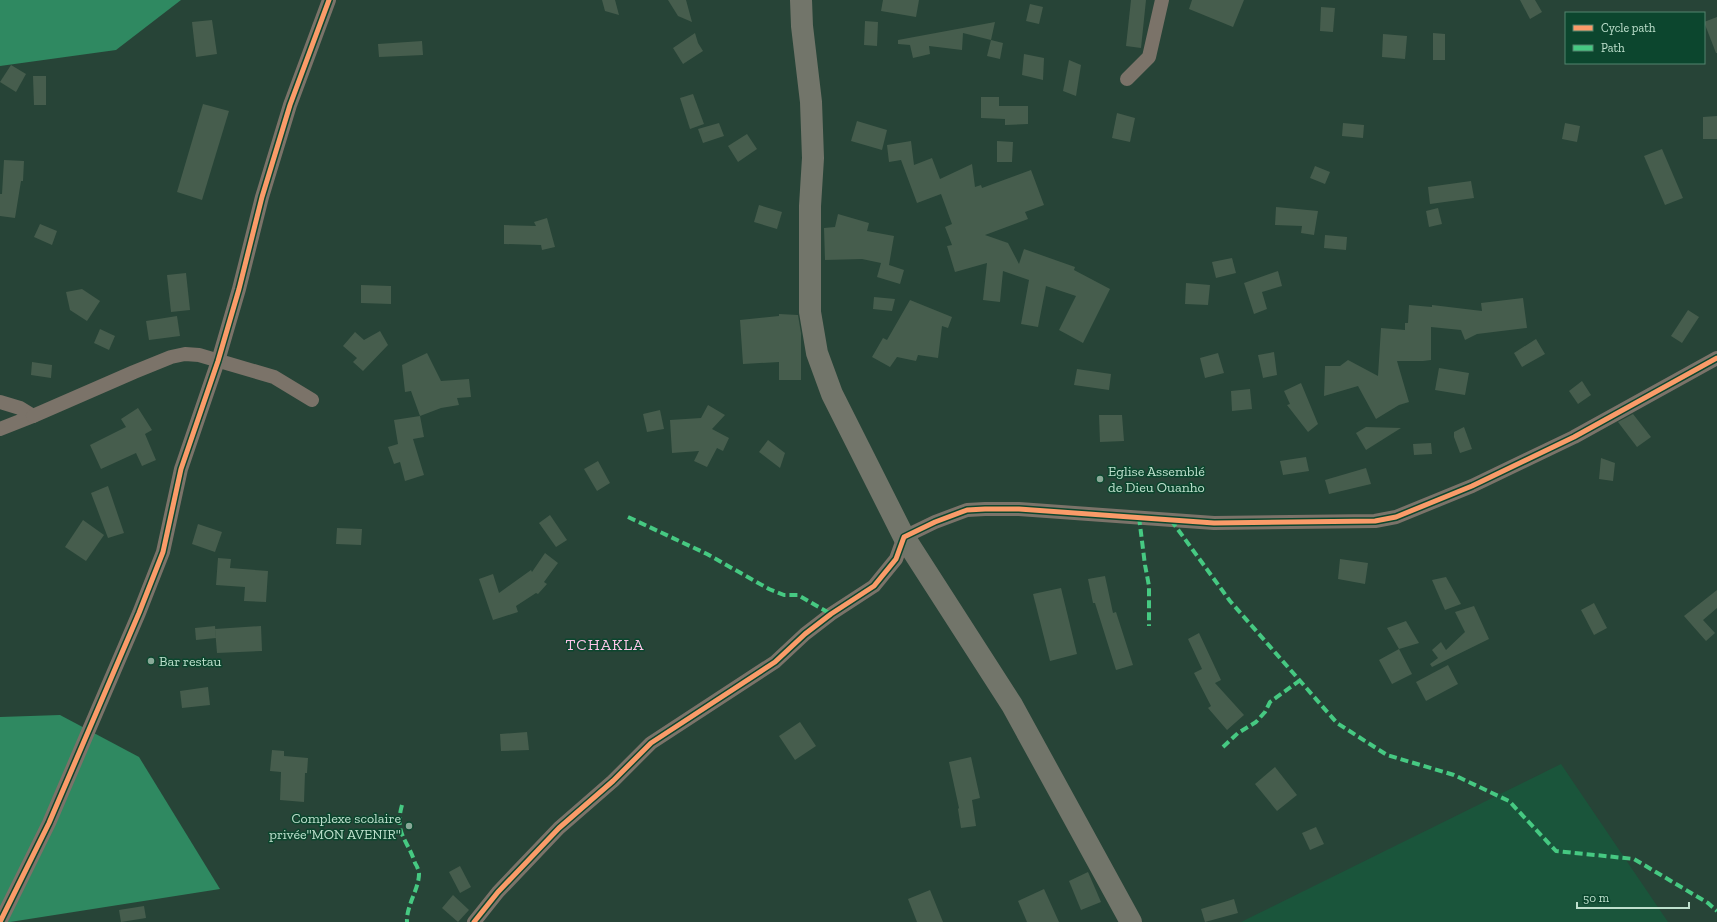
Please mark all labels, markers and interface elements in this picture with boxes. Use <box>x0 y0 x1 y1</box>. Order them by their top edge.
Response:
legend <box>1565 12 1705 64</box>
text: Cycle path <box>1601 21 1656 35</box>
text: Path <box>1601 41 1625 55</box>
place label: Eglise Assemblé de Dieu Ouanho <box>1108 463 1205 496</box>
marker: Eglise Assemblé de Dieu Ouanho <box>1095 474 1105 484</box>
district label: TCHAKLA <box>566 635 644 654</box>
place label: Bar restau <box>159 653 222 670</box>
marker: Bar restau <box>146 656 156 666</box>
place label: Complexe scolaire privée"MON AVENIR" <box>269 810 401 843</box>
marker: Complexe scolaire privée"MON AVENIR" <box>404 821 414 831</box>
scale bar <box>1577 884 1689 910</box>
text: 50 m <box>1583 891 1610 905</box>

